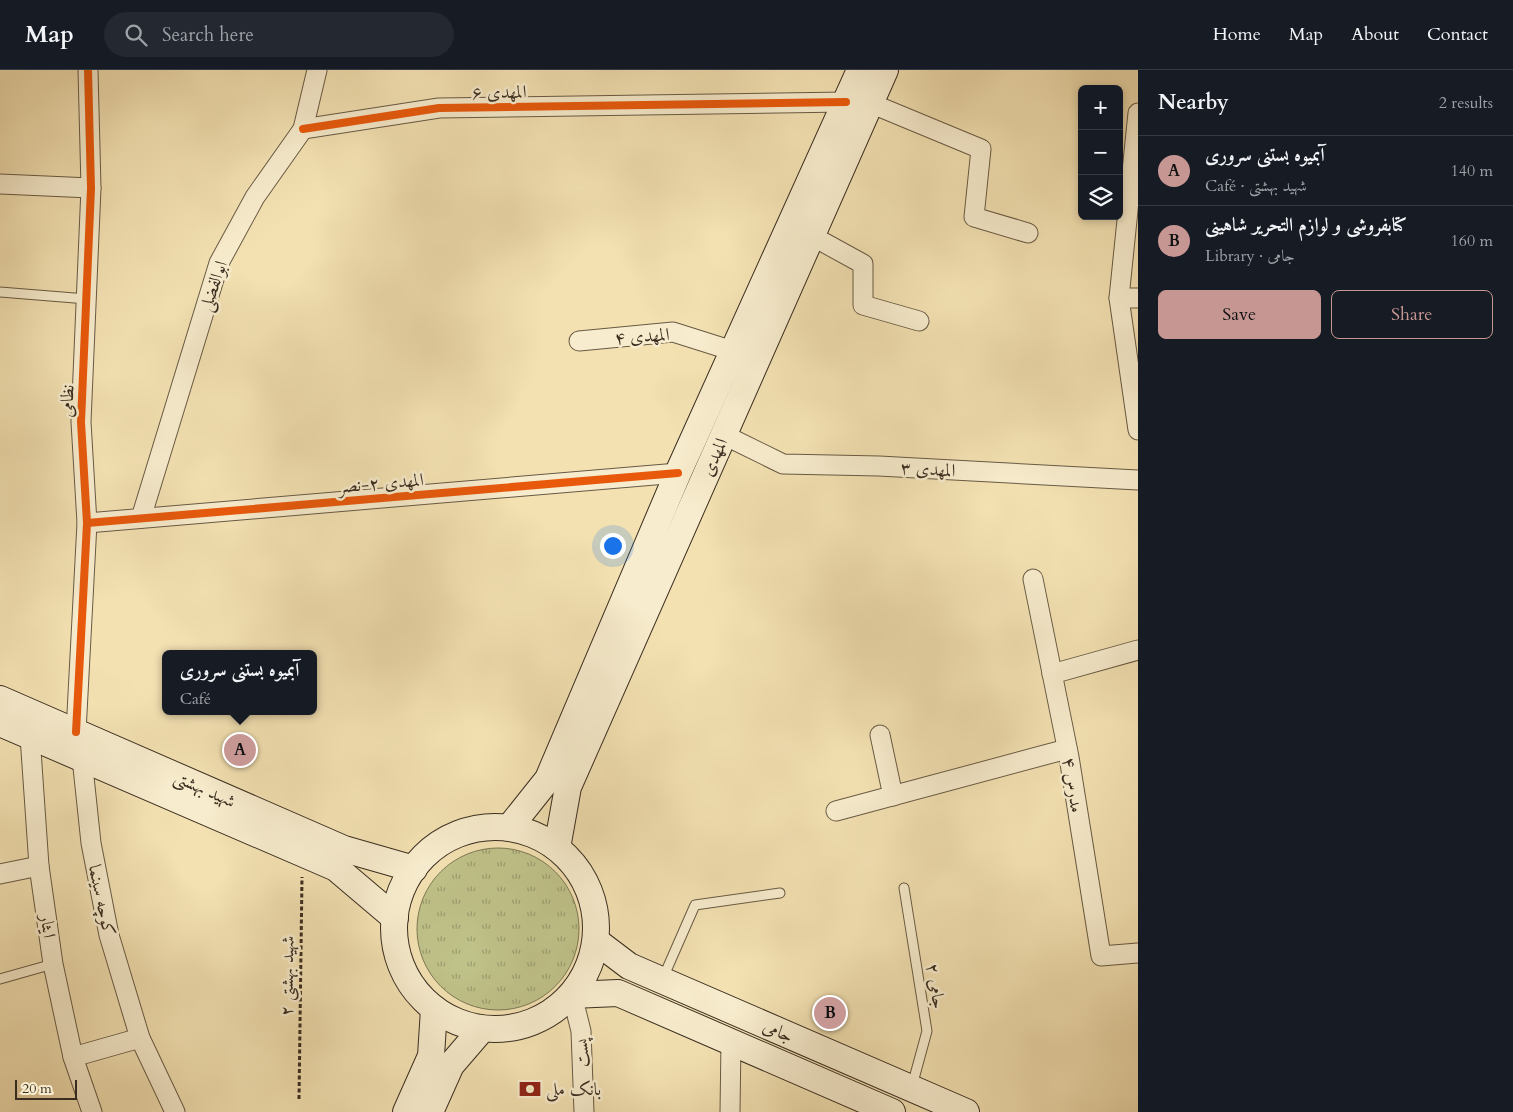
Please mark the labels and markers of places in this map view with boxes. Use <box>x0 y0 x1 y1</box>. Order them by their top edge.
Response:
pin: A <box>224 731 256 769</box>
pin: B <box>814 994 846 1032</box>
bank icon: بانک ملی <box>517 1076 543 1102</box>
place label: بانک ملی <box>546 1077 601 1102</box>

